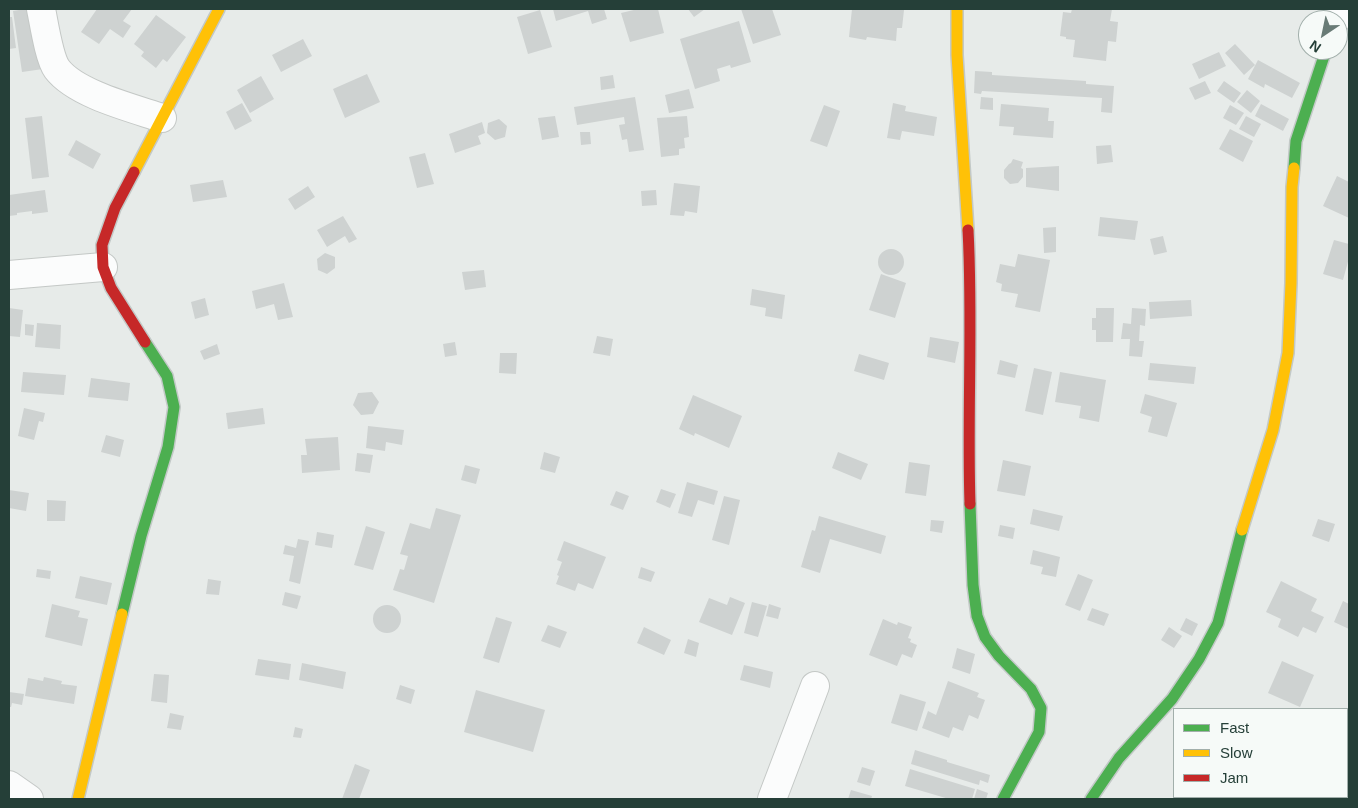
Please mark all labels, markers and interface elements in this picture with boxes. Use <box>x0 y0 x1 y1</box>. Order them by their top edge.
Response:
north arrow <box>1298 10 1348 60</box>
text: N <box>1307 37 1324 56</box>
legend <box>1173 708 1348 798</box>
text: Fast <box>1220 719 1249 736</box>
text: Slow <box>1220 744 1253 761</box>
text: Jam <box>1220 769 1248 786</box>

